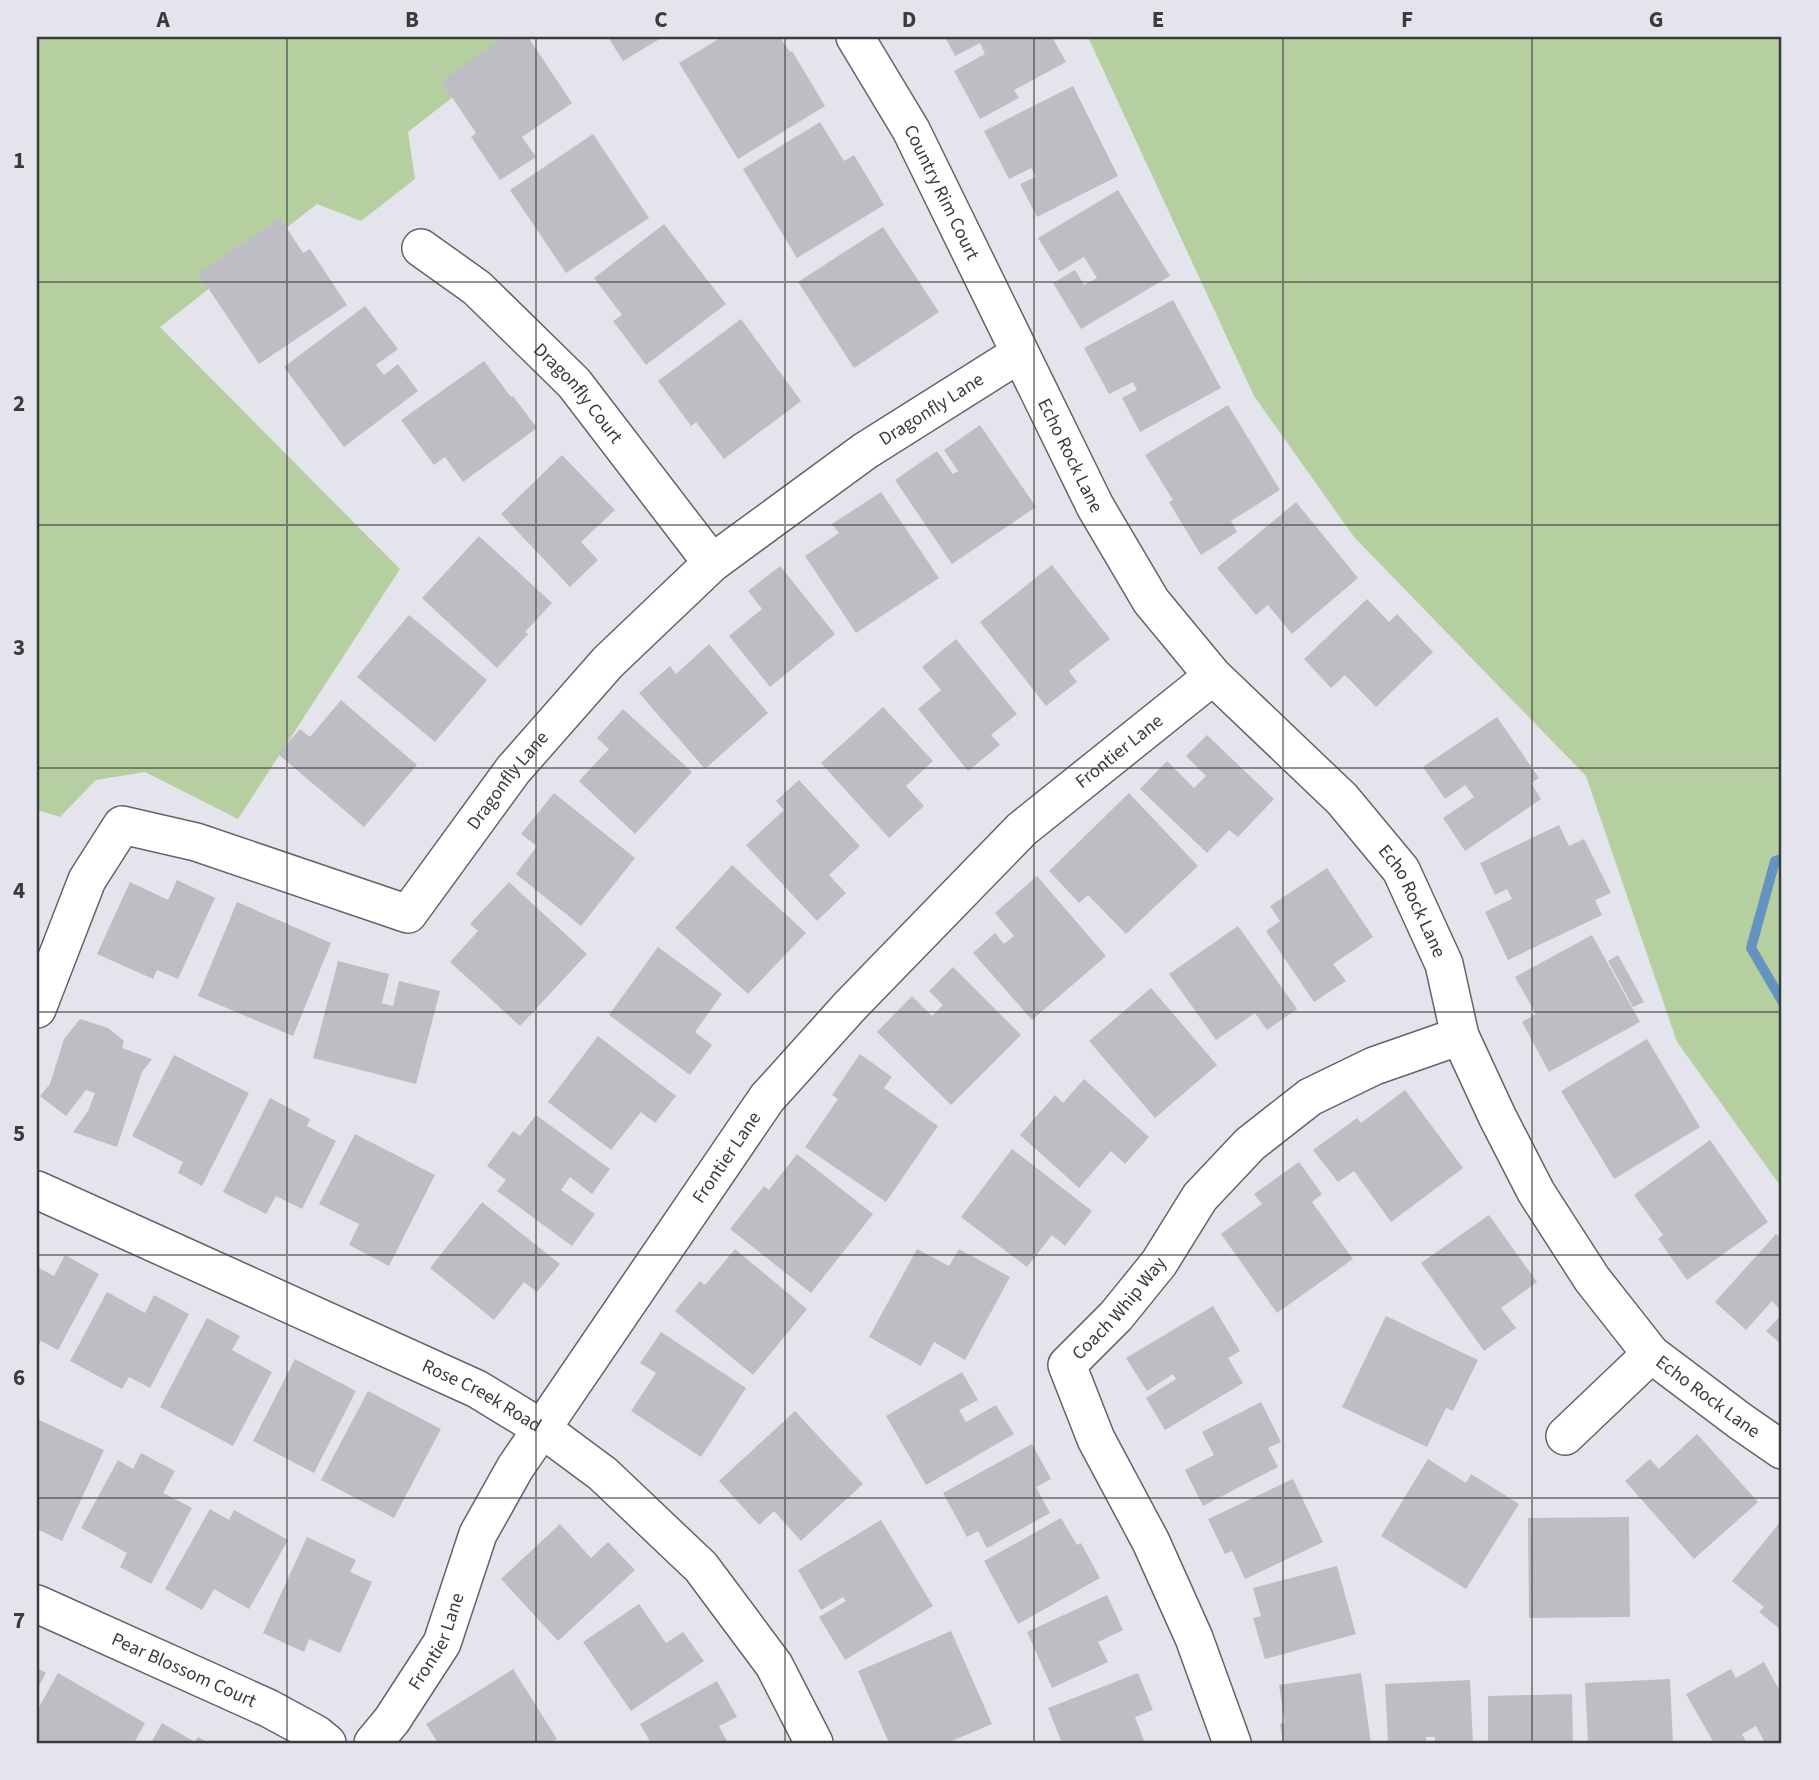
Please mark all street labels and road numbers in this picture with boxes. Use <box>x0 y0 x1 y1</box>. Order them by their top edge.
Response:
street label: Country Rim Court <box>897 120 986 265</box>
street label: Dragonfly Court <box>527 337 629 450</box>
street label: Dragonfly Lane <box>874 366 989 452</box>
street label: Echo Rock Lane <box>1031 394 1110 518</box>
street label: Frontier Lane <box>1069 708 1169 795</box>
street label: Dragonfly Lane <box>460 725 555 835</box>
street label: Echo Rock Lane <box>1372 839 1453 962</box>
street label: Frontier Lane <box>686 1106 768 1209</box>
street label: Coach Whip Way <box>1066 1252 1173 1366</box>
street label: Echo Rock Lane <box>1650 1349 1766 1445</box>
street label: Rose Creek Road <box>418 1352 547 1439</box>
street label: Frontier Lane <box>402 1589 471 1695</box>
street label: Pear Blossom Court <box>107 1626 261 1715</box>

